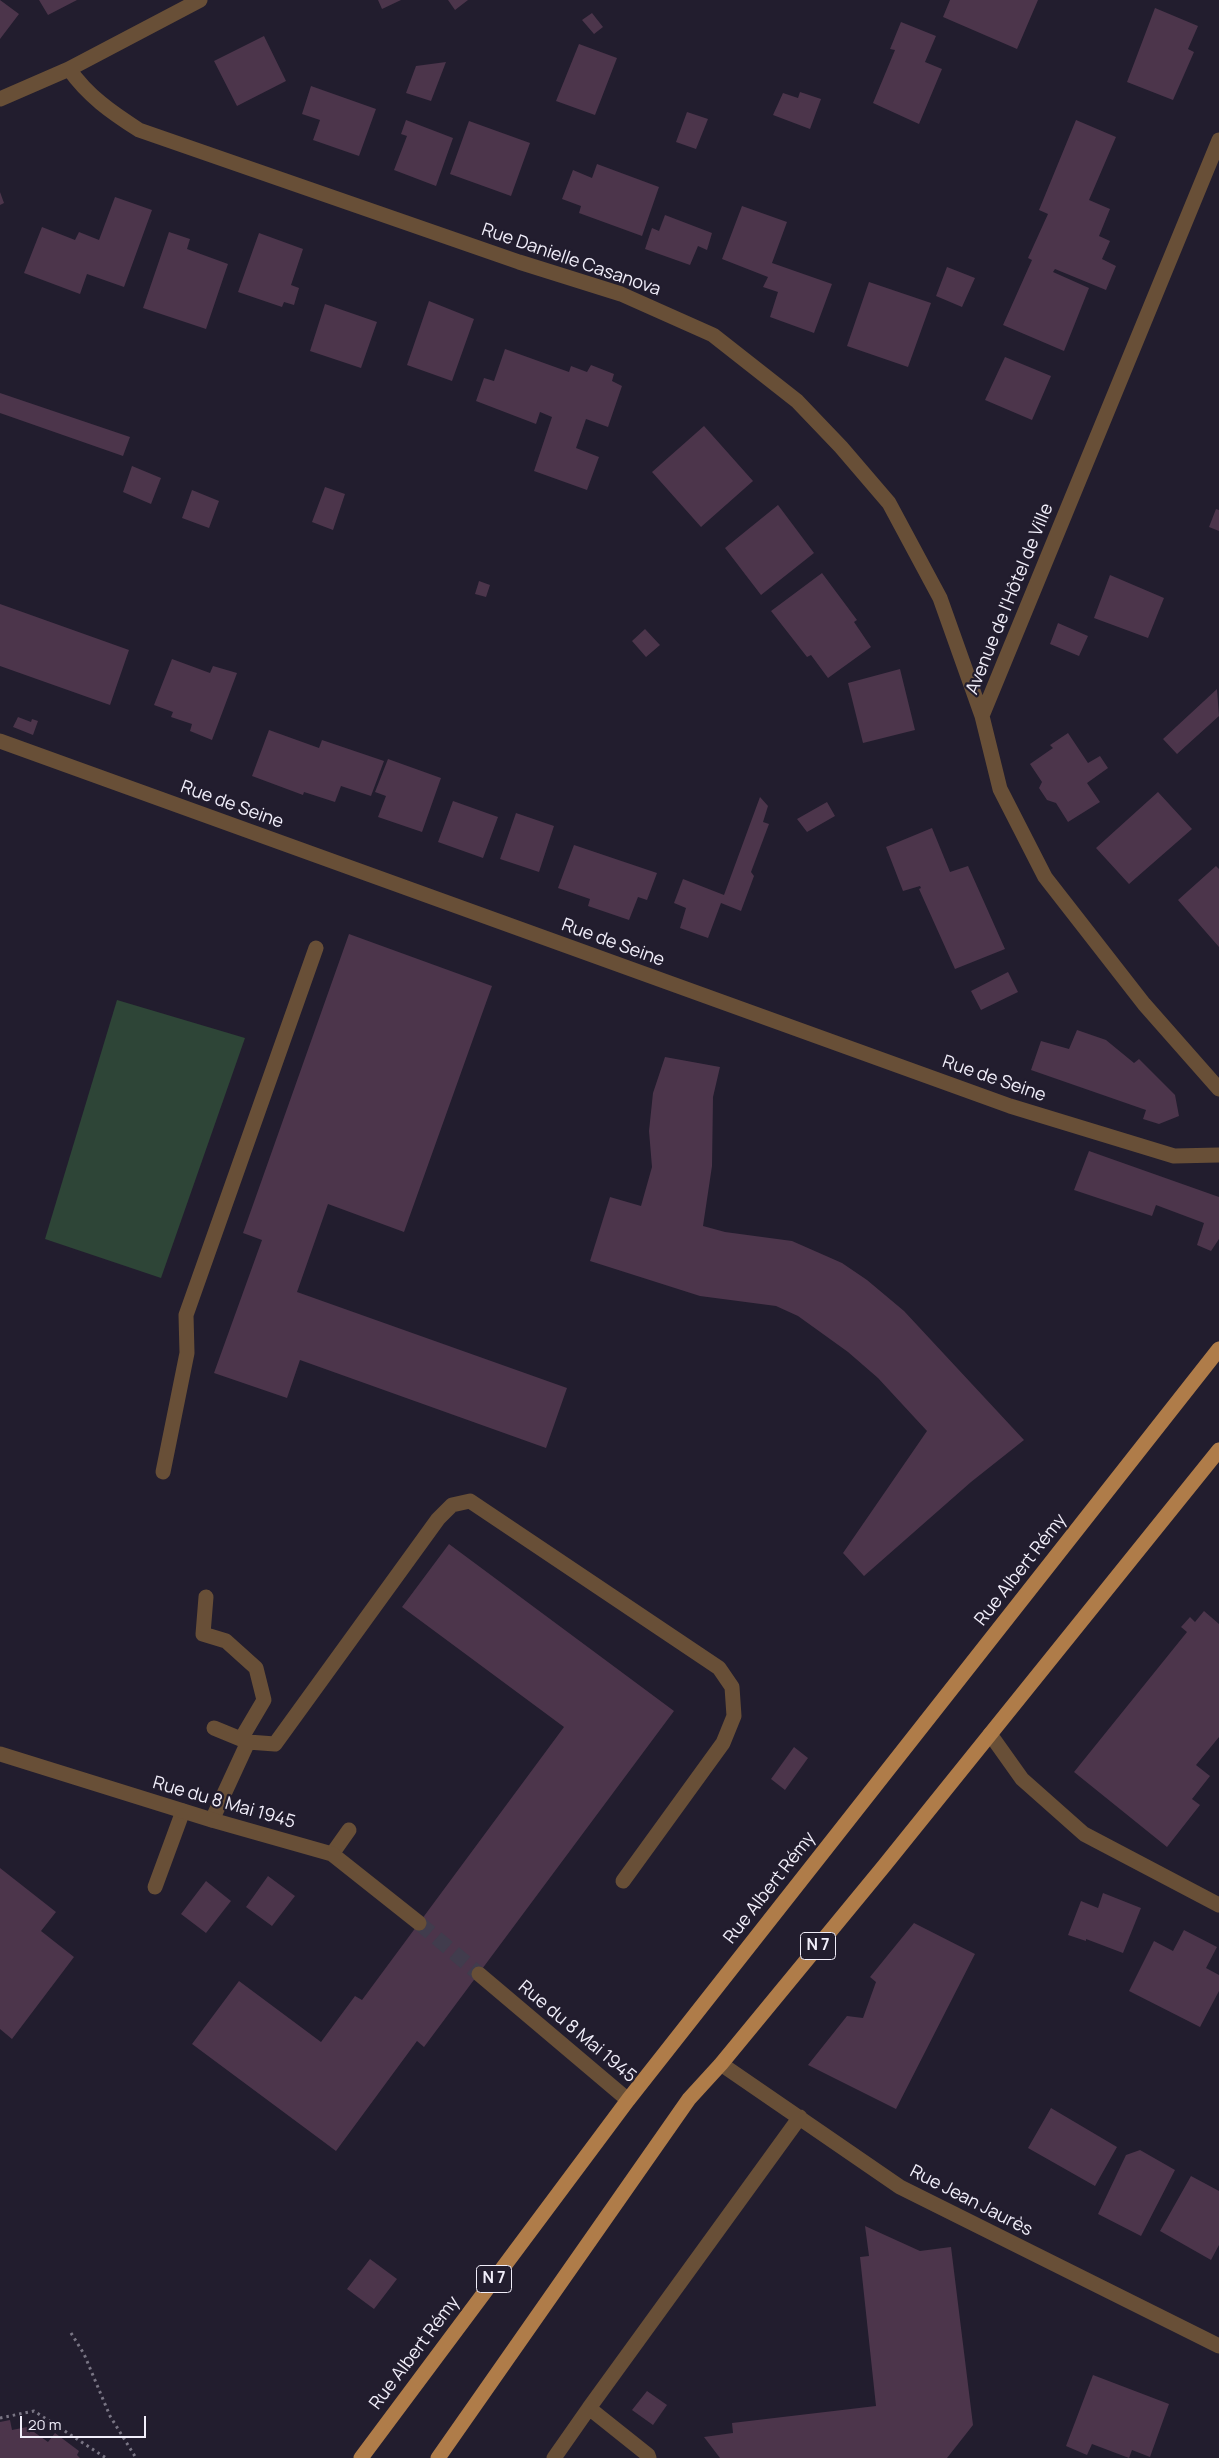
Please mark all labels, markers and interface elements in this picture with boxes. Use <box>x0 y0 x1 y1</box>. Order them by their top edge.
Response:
street label: Rue Danielle Casanova <box>479 219 663 301</box>
street label: Avenue de l'Hôtel de Ville <box>962 500 1058 698</box>
street label: Rue de Seine <box>178 776 286 834</box>
street label: Rue de Seine <box>559 914 667 972</box>
street label: Rue de Seine <box>939 1051 1049 1107</box>
street label: Rue Albert Rémy <box>971 1510 1071 1630</box>
street label: Rue du 8 Mai 1945 <box>150 1772 298 1834</box>
street label: Rue Albert Rémy <box>720 1828 820 1948</box>
road number: N 7 <box>800 1932 836 1960</box>
street label: Rue du 8 Mai 1945 <box>514 1976 640 2088</box>
street label: Rue Jean Jaurès <box>906 2161 1036 2241</box>
road number: N 7 <box>476 2266 512 2292</box>
street label: Rue Albert Rémy <box>365 2292 465 2414</box>
scale bar <box>22 2406 149 2438</box>
text: 20 m <box>28 2414 61 2435</box>

